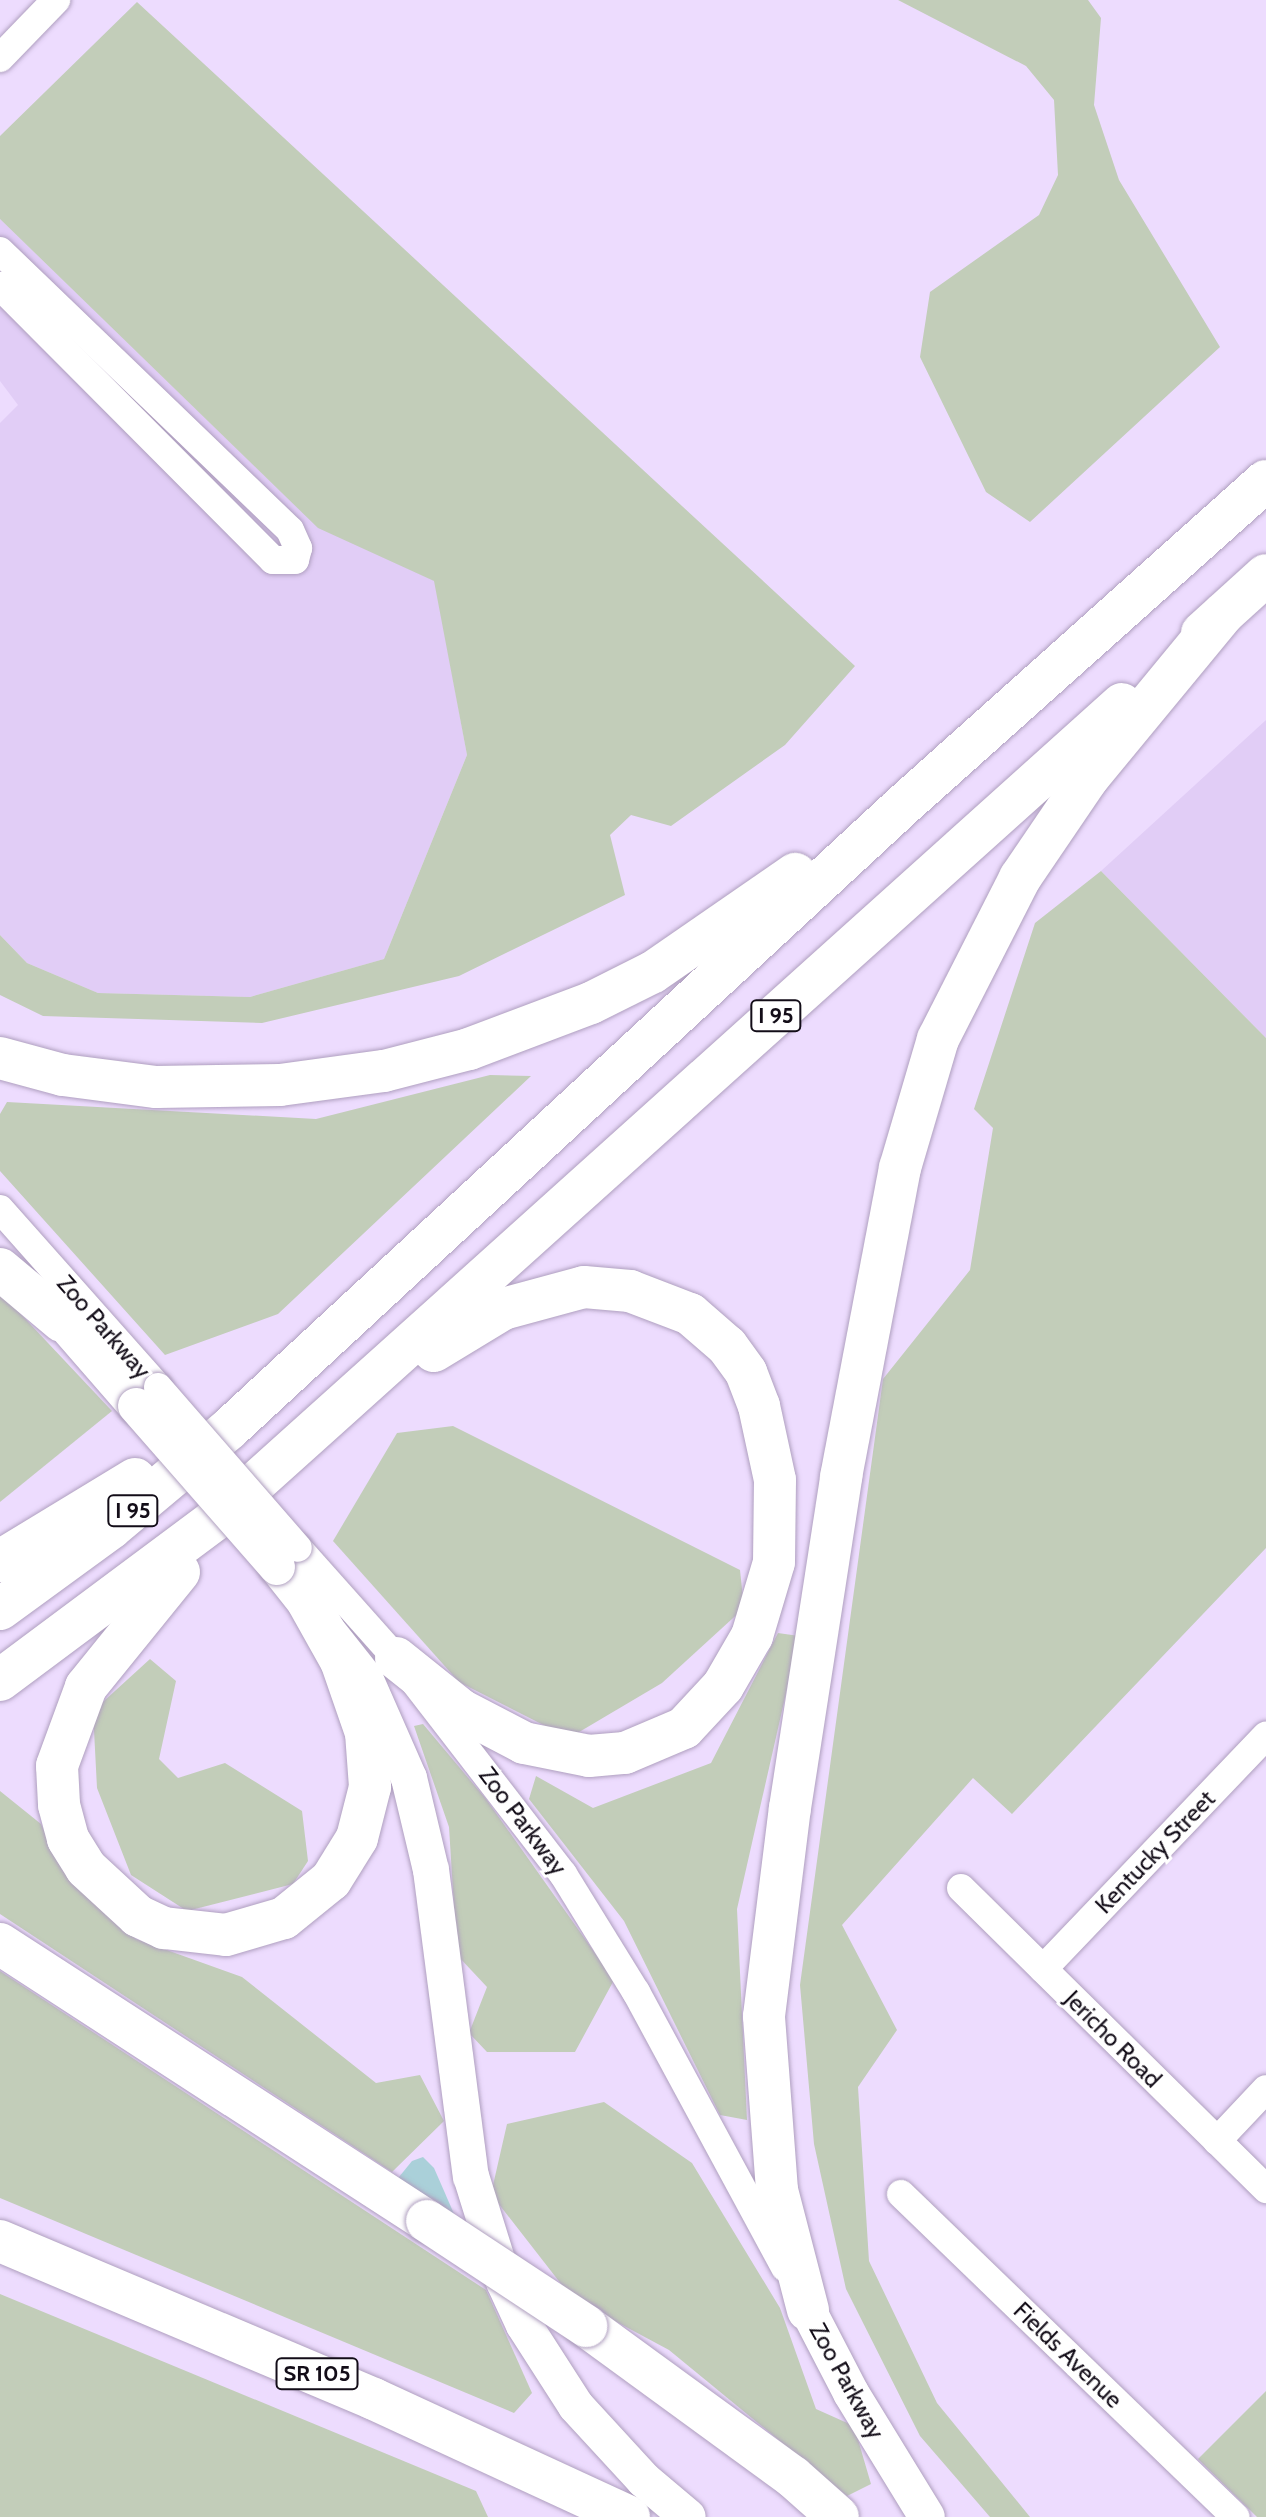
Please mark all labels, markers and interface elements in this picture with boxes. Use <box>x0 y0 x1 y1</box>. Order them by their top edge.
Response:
road number: I 95 <box>750 998 802 1034</box>
street label: Zoo Parkway <box>51 1269 157 1385</box>
road number: I 95 <box>107 1493 159 1529</box>
street label: Zoo Parkway <box>473 1761 573 1881</box>
street label: Kentucky Street <box>1089 1785 1221 1919</box>
street label: Jericho Road <box>1059 1985 1167 2093</box>
street label: Fields Avenue <box>1008 2296 1128 2414</box>
street label: Zoo Parkway <box>803 2318 891 2444</box>
road number: SR 105 <box>275 2356 359 2392</box>

